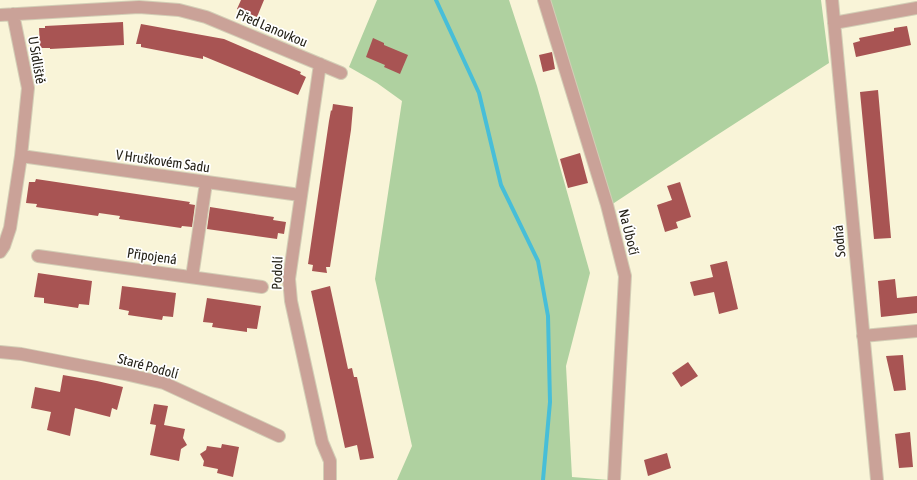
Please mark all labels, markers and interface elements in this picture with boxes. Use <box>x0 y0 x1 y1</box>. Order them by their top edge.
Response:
street label: Před Lanovkou <box>234 6 310 50</box>
street label: U Sídliště <box>25 35 49 85</box>
street label: V Hruškovém Sadu <box>115 146 211 176</box>
street label: Na Úbočí <box>616 207 642 257</box>
street label: Sodná <box>830 224 848 258</box>
street label: Připojená <box>126 245 178 267</box>
street label: Podolí <box>268 256 286 290</box>
street label: Staré Podolí <box>116 350 180 382</box>

